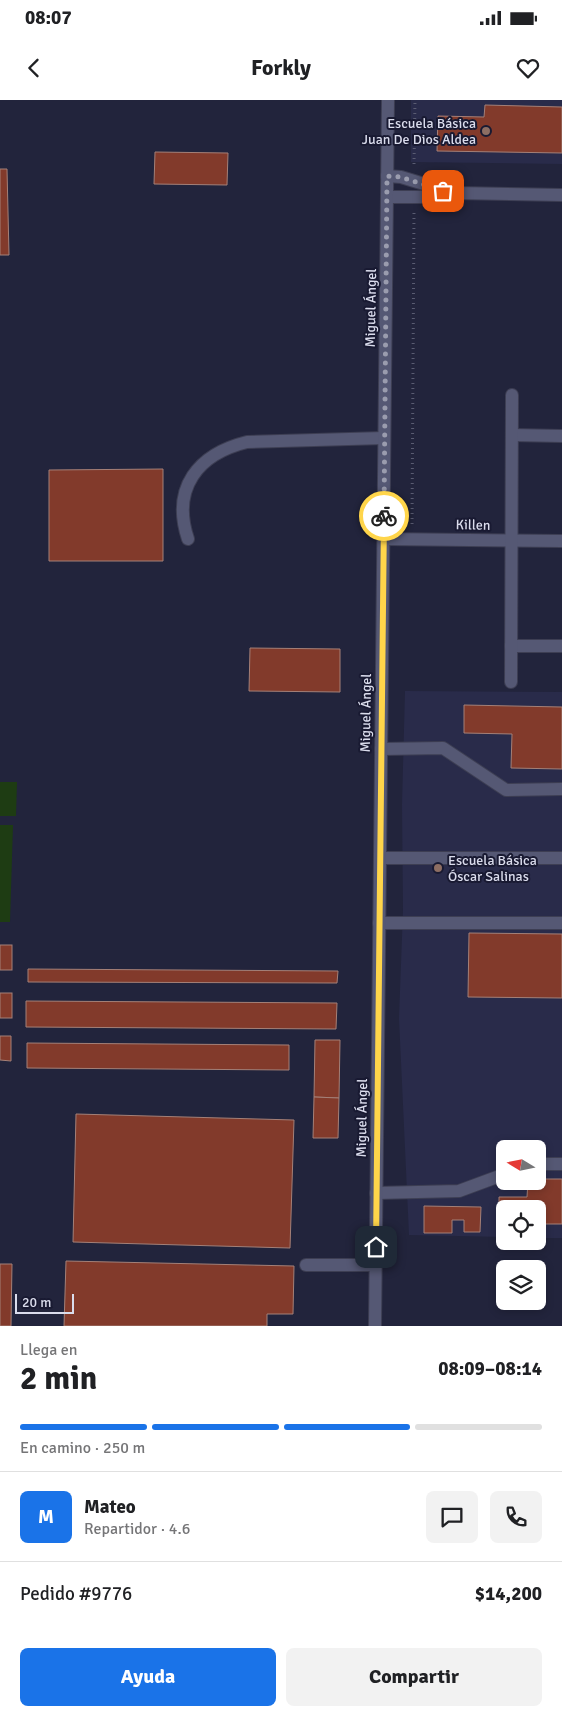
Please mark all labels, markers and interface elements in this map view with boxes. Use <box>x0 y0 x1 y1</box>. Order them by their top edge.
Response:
text: 08:07 <box>25 6 72 30</box>
icon: back <box>20 54 48 82</box>
text: Forkly <box>251 54 311 81</box>
icon: heart <box>514 54 542 82</box>
place label: Escuela Básica Juan De Dios Aldea <box>362 115 476 148</box>
marker: Escuela Básica Juan De Dios Aldea <box>480 125 492 137</box>
pin <box>422 170 464 212</box>
icon: bag <box>429 177 457 205</box>
street label: Miguel Ángel <box>362 268 380 348</box>
courier <box>359 491 409 541</box>
icon: bike <box>370 502 398 530</box>
street label: Killen <box>455 516 491 534</box>
street label: Miguel Ángel <box>357 673 375 753</box>
place label: Escuela Básica Óscar Salinas <box>448 852 537 885</box>
marker: Escuela Básica Óscar Salinas <box>432 862 444 874</box>
street label: Miguel Ángel <box>353 1078 371 1158</box>
north arrow <box>496 1140 546 1190</box>
map controls <box>496 1140 546 1310</box>
button: locate <box>496 1200 546 1250</box>
pin <box>355 1226 397 1268</box>
icon: home <box>362 1233 390 1261</box>
button: layers <box>496 1260 546 1310</box>
scale bar <box>15 1291 74 1314</box>
text: 20 m <box>22 1294 51 1311</box>
text: Llega en <box>20 1340 78 1360</box>
text: 08:09–08:14 <box>438 1357 542 1381</box>
text: 2 min <box>20 1359 97 1398</box>
text: En camino · 250 m <box>20 1438 145 1458</box>
button: chat <box>426 1491 478 1543</box>
button: phone <box>490 1491 542 1543</box>
text: Mateo <box>84 1495 136 1519</box>
text: M <box>38 1505 54 1529</box>
text: Repartidor · 4.6 <box>84 1519 190 1539</box>
text: Pedido #9776 <box>20 1582 132 1606</box>
text: $14,200 <box>475 1582 542 1606</box>
button: Ayuda <box>20 1648 276 1706</box>
button: Compartir <box>286 1648 542 1706</box>

